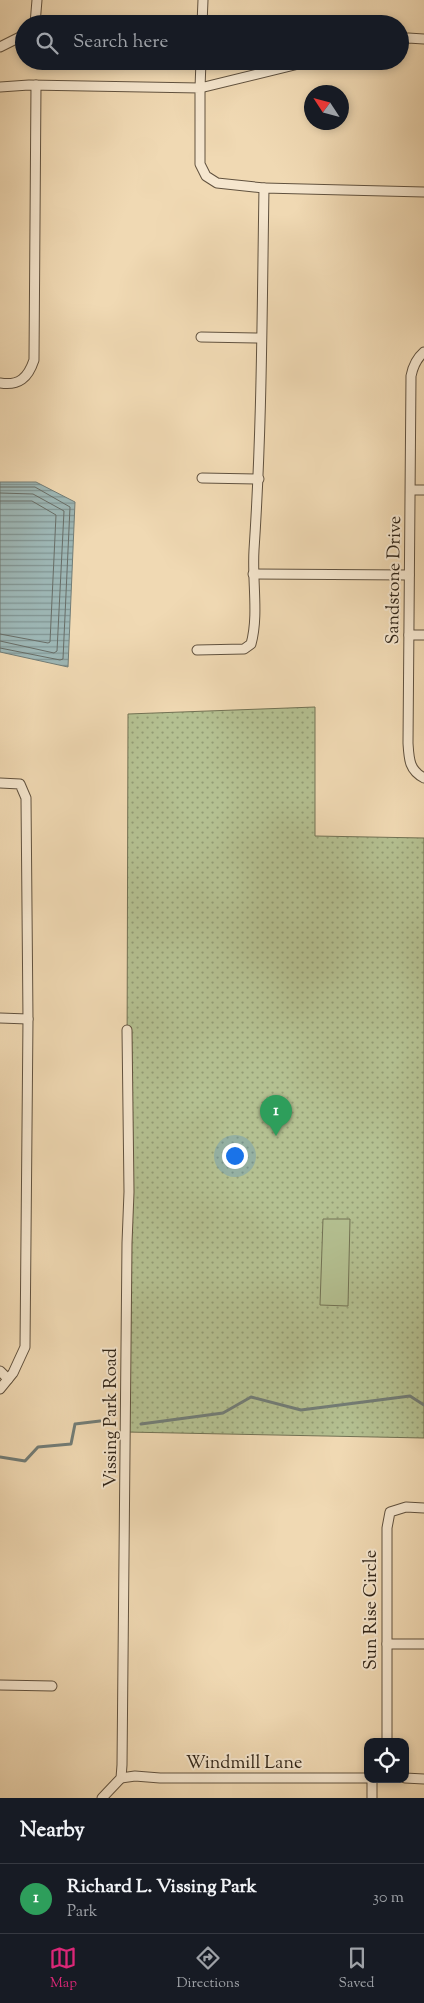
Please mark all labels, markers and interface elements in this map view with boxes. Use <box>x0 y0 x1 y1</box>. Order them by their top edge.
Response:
search box <box>15 15 409 70</box>
icon: search <box>33 29 61 57</box>
text: Search here <box>73 29 168 56</box>
north arrow <box>304 85 349 130</box>
street label: Sandstone Drive <box>381 515 409 645</box>
pin: 1 <box>260 1095 292 1136</box>
your location <box>222 1143 248 1169</box>
street label: Vissing Park Road <box>99 1348 125 1488</box>
street label: Sun Rise Circle <box>359 1550 385 1670</box>
map controls <box>364 1738 409 1783</box>
button: locate <box>364 1738 409 1783</box>
street label: Windmill Lane <box>186 1751 302 1777</box>
text: Nearby <box>20 1816 85 1846</box>
text: Richard L. Vissing Park <box>67 1874 257 1901</box>
text: 1 <box>33 1887 39 1910</box>
text: 30 m <box>373 1887 404 1910</box>
text: Park <box>67 1901 98 1924</box>
tab: Map <box>49 1944 77 1994</box>
tab: Directions <box>176 1944 240 1994</box>
tab: Saved <box>339 1944 374 1994</box>

